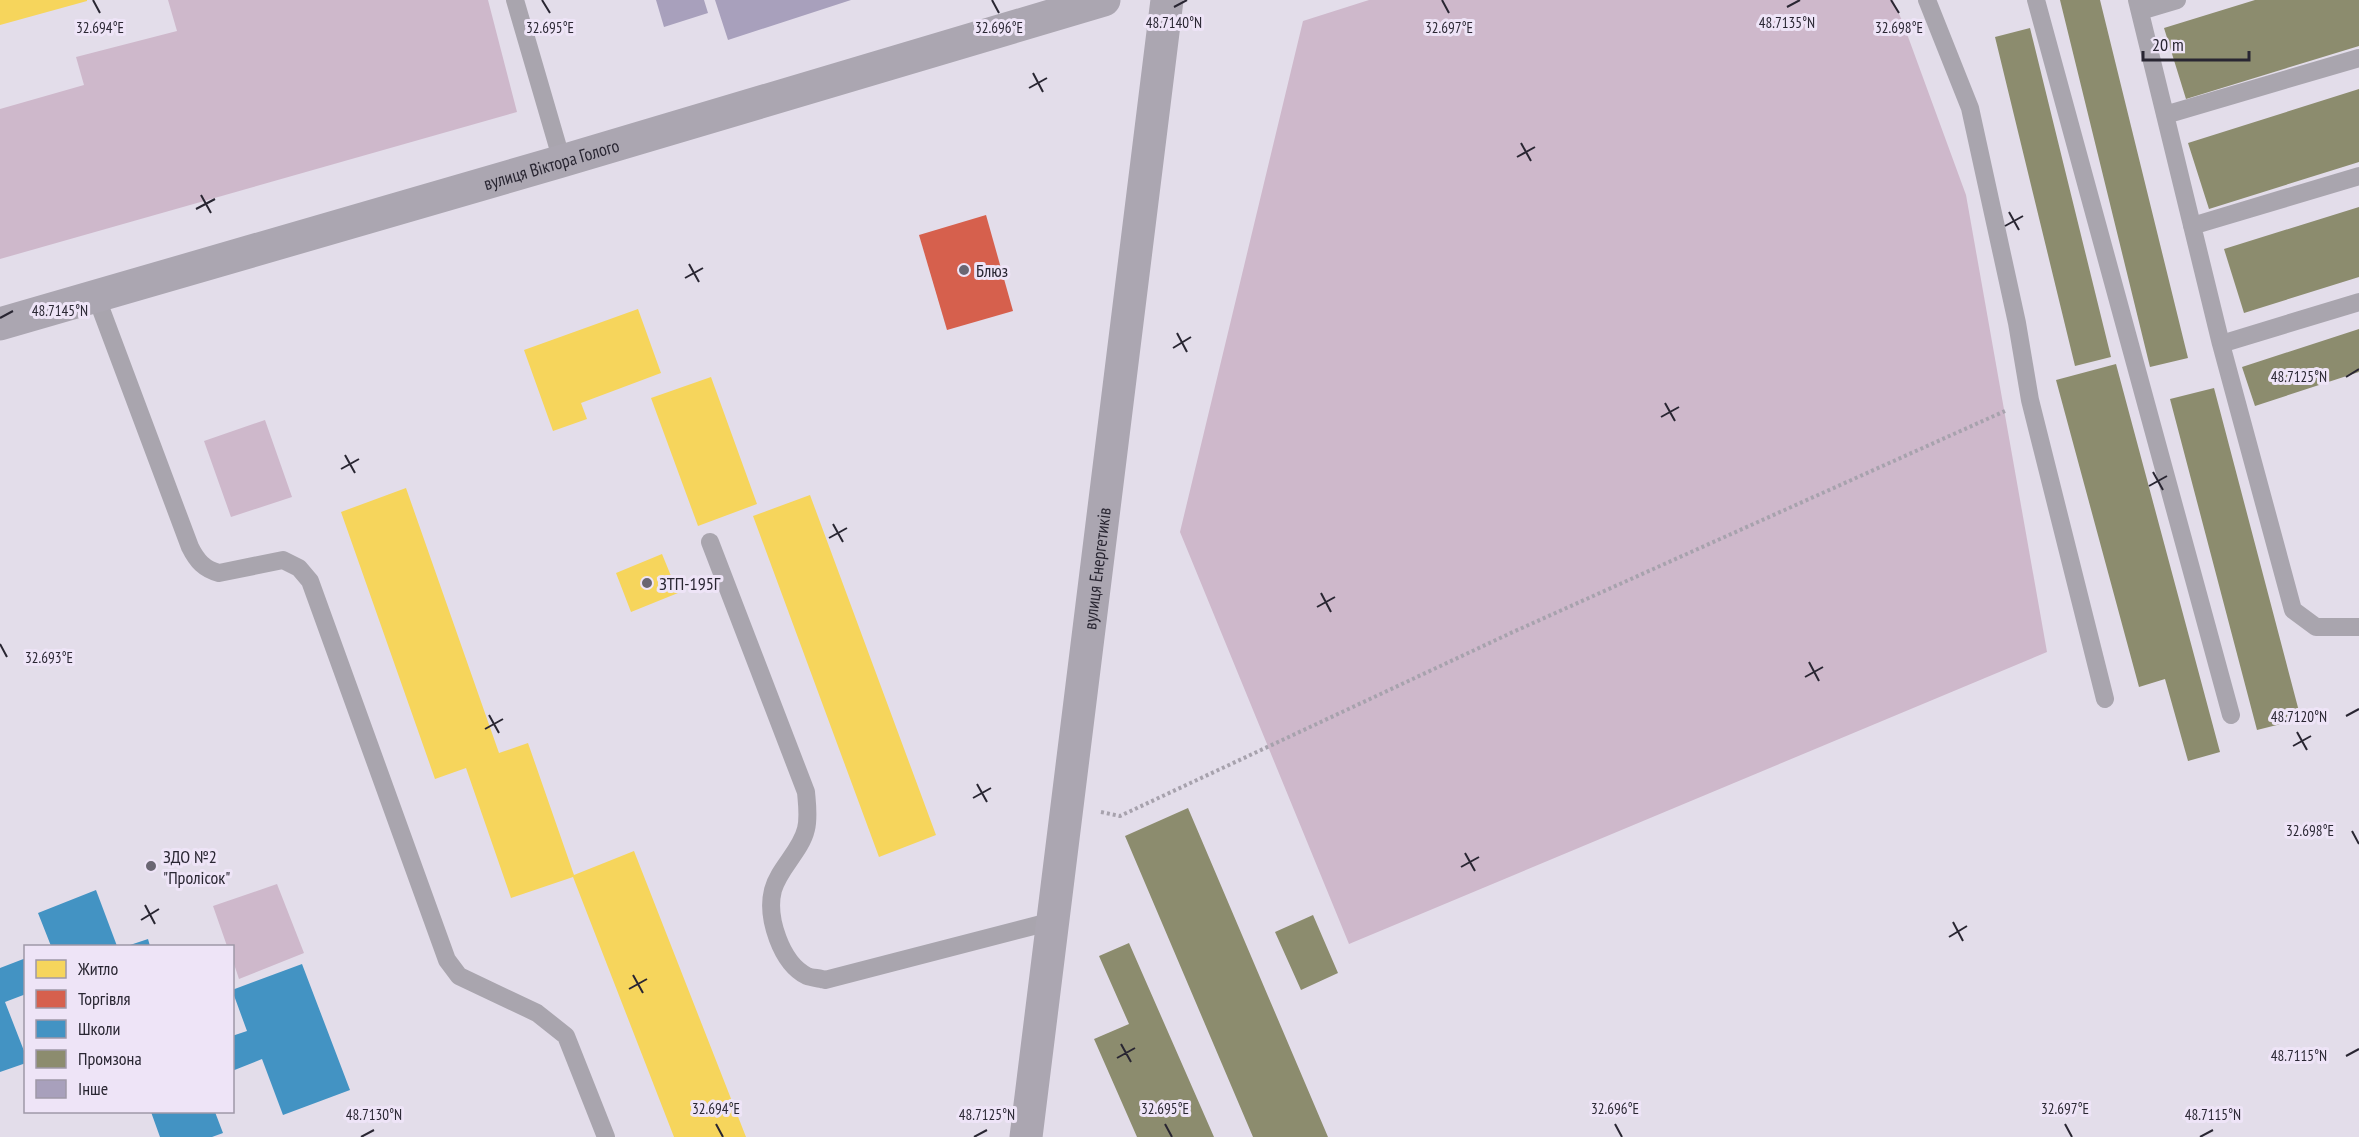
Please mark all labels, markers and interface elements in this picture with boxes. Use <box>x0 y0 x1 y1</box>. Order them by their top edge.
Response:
text: 48.7140°N <box>1146 13 1202 32</box>
text: 48.7135°N <box>1759 13 1815 32</box>
text: 32.694°E <box>76 18 124 37</box>
text: 32.695°E <box>526 18 574 37</box>
text: 32.696°E <box>975 18 1023 37</box>
text: 32.697°E <box>1425 18 1473 37</box>
text: 32.698°E <box>1875 18 1923 37</box>
scale bar <box>2143 24 2250 62</box>
text: 20 m <box>2152 33 2184 56</box>
street label: вулиця Віктора Голого <box>481 133 622 195</box>
place label: Блюз <box>976 259 1008 282</box>
marker: Блюз <box>957 263 971 277</box>
text: 48.7145°N <box>32 301 88 320</box>
text: 48.7125°N <box>2271 367 2327 386</box>
street label: вулиця Енергетиків <box>1078 506 1116 631</box>
place label: ЗТП-195Г <box>659 572 721 595</box>
marker: ЗТП-195Г <box>640 576 654 590</box>
text: 32.693°E <box>25 648 73 667</box>
text: 48.7120°N <box>2271 707 2327 726</box>
text: 32.698°E <box>2286 821 2334 840</box>
place label: ЗДО №2 "Пролісок" <box>163 845 230 889</box>
marker: ЗДО №2 "Пролісок" <box>144 859 158 873</box>
legend <box>24 945 234 1113</box>
text: Житло <box>77 957 118 980</box>
text: Торгівля <box>78 987 131 1010</box>
text: Школи <box>78 1017 120 1040</box>
text: 48.7115°N <box>2271 1046 2327 1065</box>
text: Промзона <box>78 1047 142 1070</box>
text: Інше <box>78 1077 108 1100</box>
text: 32.694°E <box>692 1099 740 1118</box>
text: 32.695°E <box>1141 1099 1189 1118</box>
text: 32.696°E <box>1591 1099 1639 1118</box>
text: 32.697°E <box>2041 1099 2089 1118</box>
text: 48.7130°N <box>346 1105 402 1124</box>
text: 48.7125°N <box>959 1105 1015 1124</box>
text: 48.7115°N <box>2185 1105 2241 1124</box>

